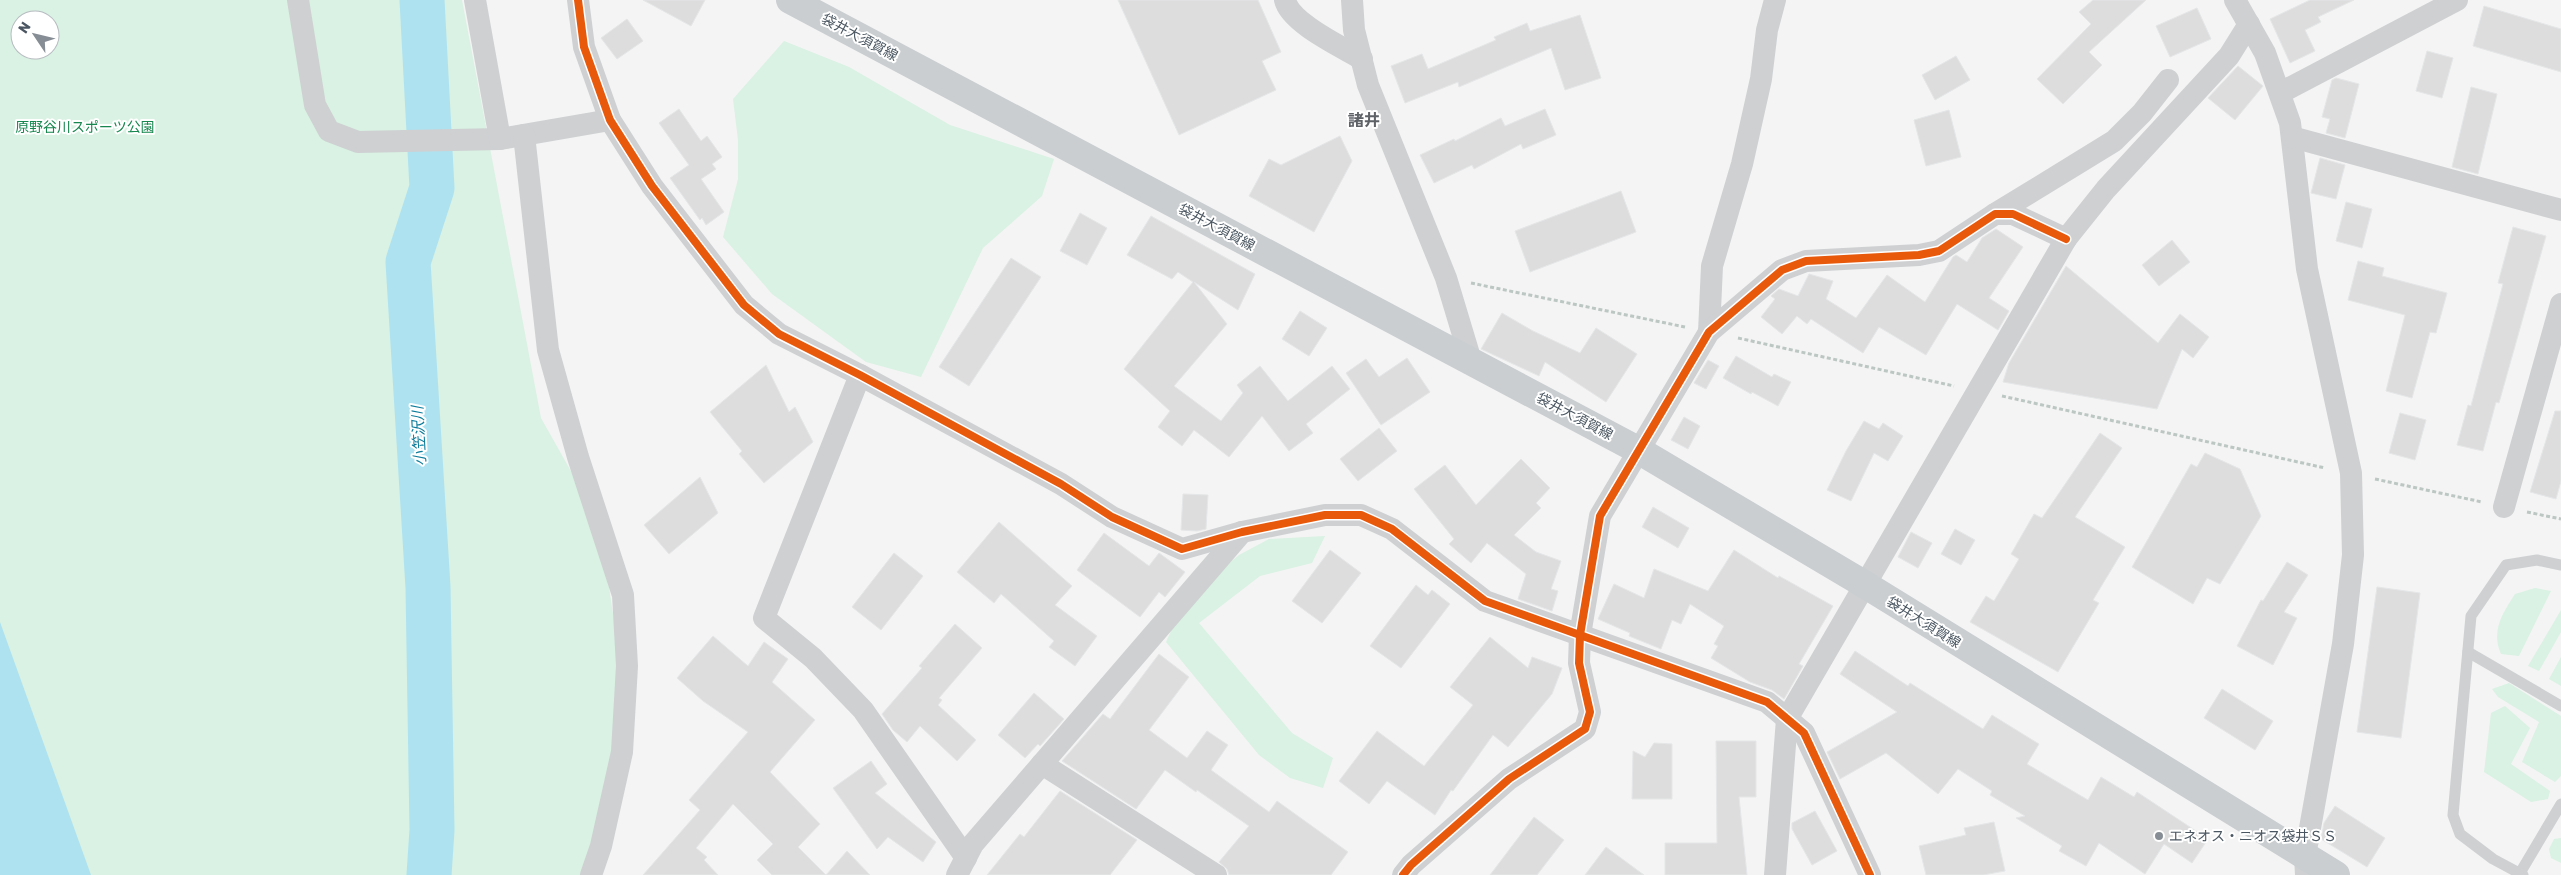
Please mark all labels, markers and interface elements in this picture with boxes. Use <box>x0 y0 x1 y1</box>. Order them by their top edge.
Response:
north arrow <box>10 10 60 60</box>
street label: 袋井大須賀線 <box>819 10 901 65</box>
text: N <box>15 19 35 37</box>
district label: 諸井 <box>1348 111 1380 130</box>
park label: 原野谷川スポーツ公園 <box>15 119 155 136</box>
street label: 袋井大須賀線 <box>1176 200 1258 255</box>
street label: 袋井大須賀線 <box>1534 389 1616 444</box>
water label: 小笠沢川 <box>408 404 430 466</box>
street label: 袋井大須賀線 <box>1884 593 1964 652</box>
place label: エネオス・ニオス袋井ＳＳ <box>2169 828 2337 845</box>
marker: エネオス・ニオス袋井ＳＳ <box>2153 830 2165 842</box>

